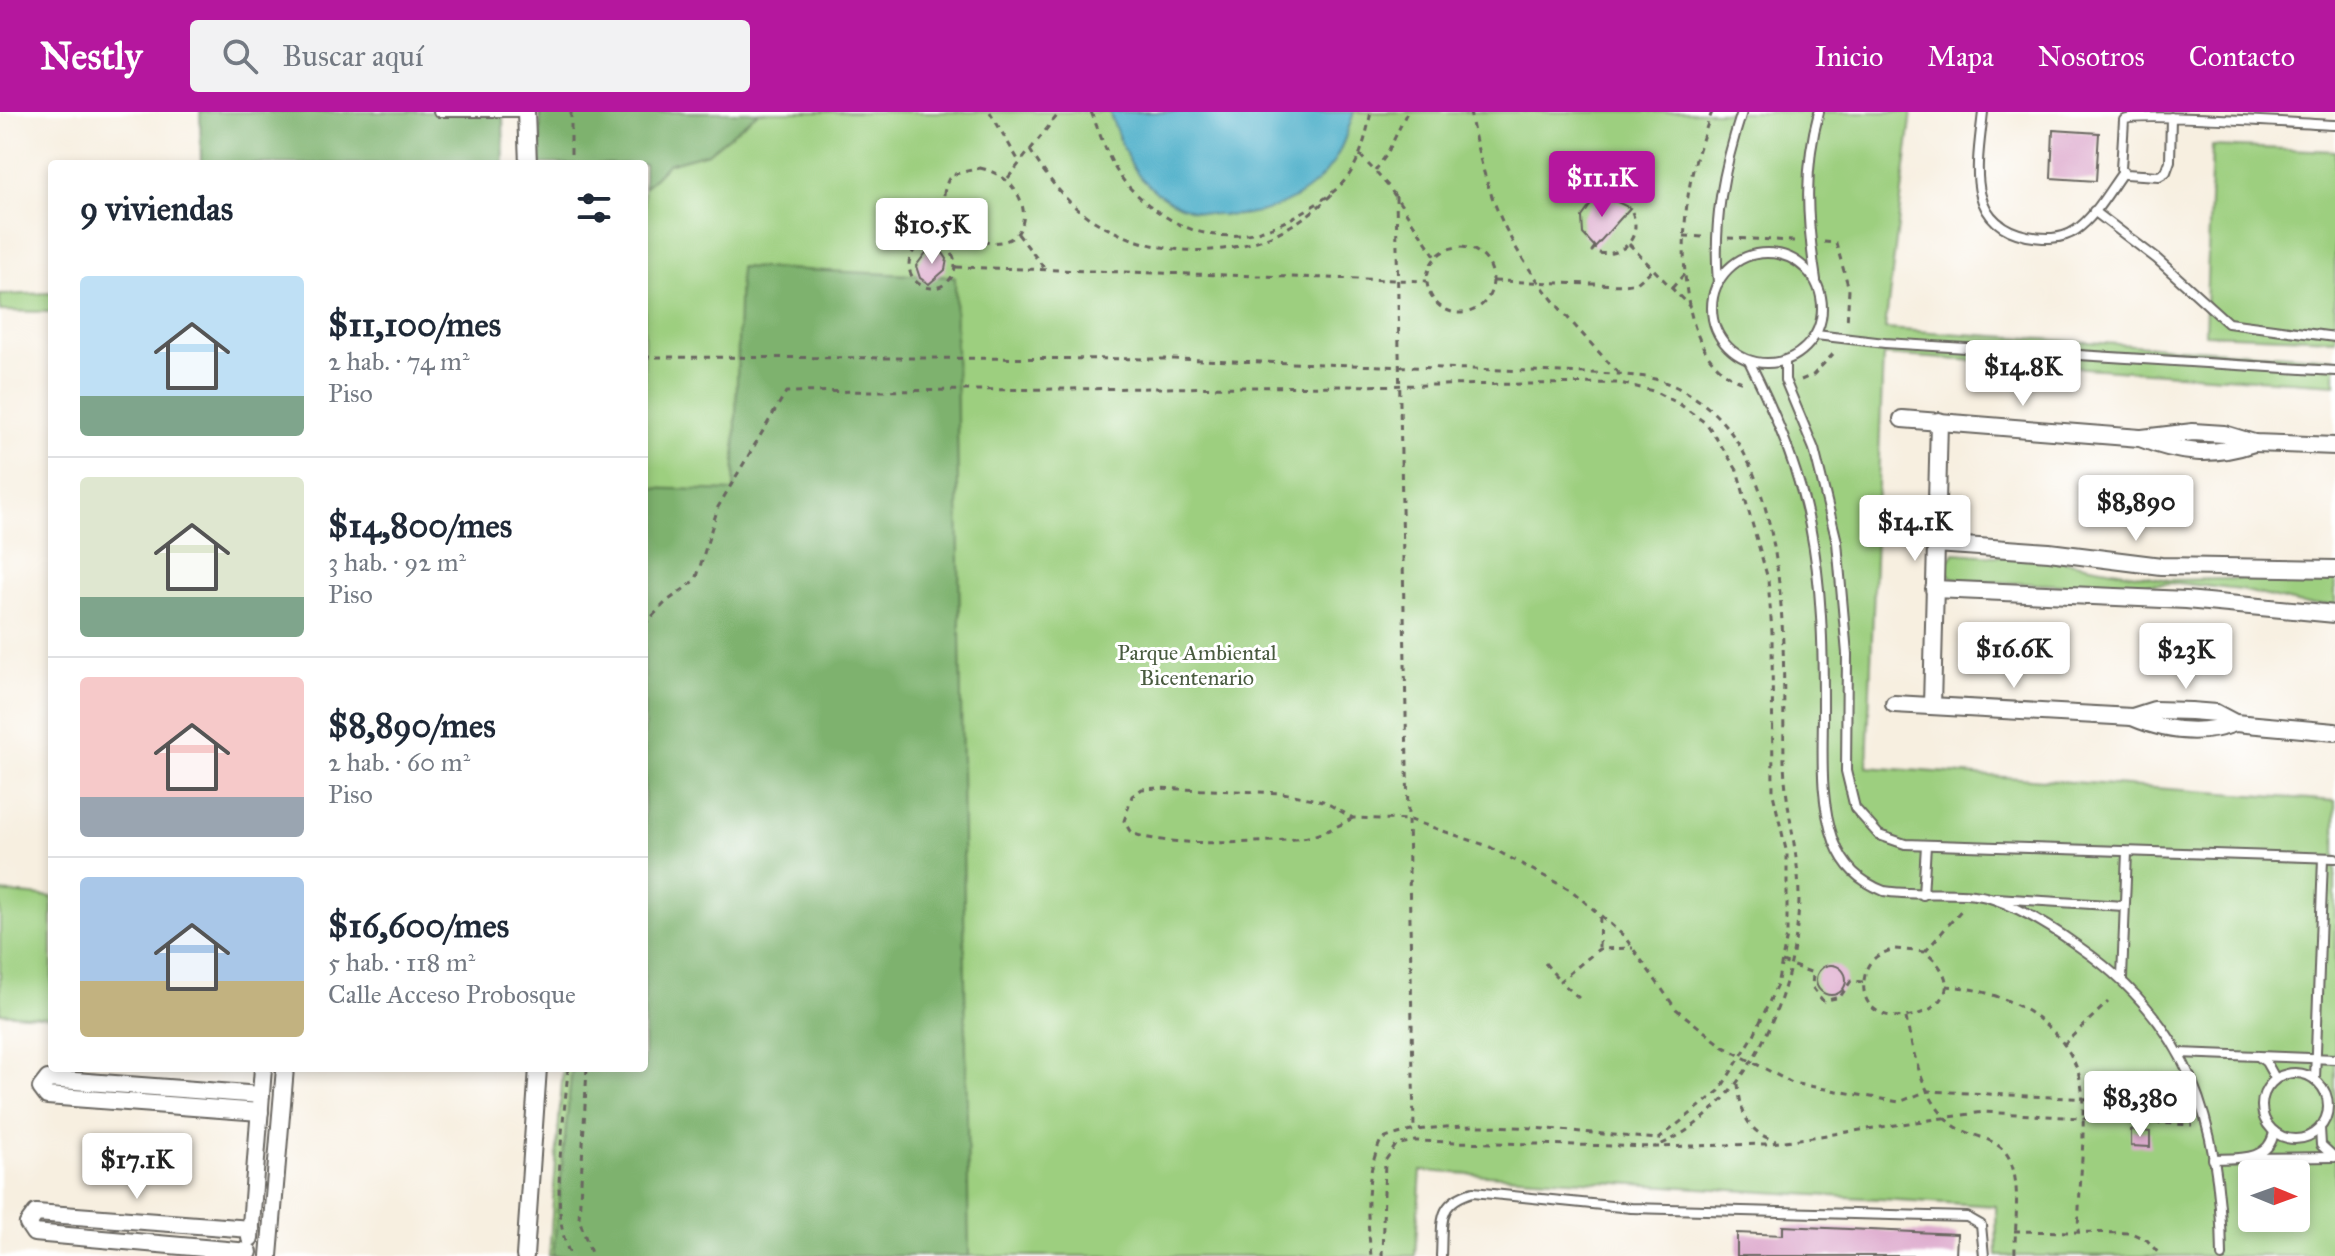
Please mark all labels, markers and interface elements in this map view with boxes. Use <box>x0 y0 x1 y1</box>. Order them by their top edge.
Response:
search box <box>190 20 750 92</box>
text: Nestly <box>40 33 142 79</box>
icon: search <box>218 34 262 78</box>
text: Buscar aquí <box>282 38 423 74</box>
text: Inicio <box>1815 39 1883 74</box>
text: Mapa <box>1927 39 1994 74</box>
text: Nosotros <box>2038 39 2145 74</box>
text: Contacto <box>2189 39 2295 74</box>
pin: $11.1K <box>1537 151 1667 219</box>
text: $11.1K <box>1567 161 1637 193</box>
icon: filters <box>572 186 616 230</box>
text: 9 viviendas <box>80 188 233 229</box>
pin: $10.5K <box>867 198 997 266</box>
text: $10.5K <box>894 208 970 240</box>
text: $11,100/mes <box>328 304 501 345</box>
icon: home <box>144 308 240 404</box>
pin: $14.8K <box>1958 340 2088 408</box>
text: 2 hab. · 74 m² <box>328 345 470 377</box>
text: $14.8K <box>1984 350 2062 382</box>
text: Piso <box>328 377 373 409</box>
pin: $8,890 <box>2071 475 2201 543</box>
text: $8,890 <box>2096 485 2176 517</box>
pin: $14.1K <box>1850 495 1980 563</box>
text: $14,800/mes <box>328 505 512 546</box>
text: $14.1K <box>1877 505 1953 537</box>
icon: home <box>144 509 240 605</box>
text: 3 hab. · 92 m² <box>328 546 466 578</box>
text: Piso <box>328 578 373 610</box>
pin: $16.6K <box>1949 622 2079 690</box>
pin: $23K <box>2139 623 2233 691</box>
text: $16.6K <box>1976 632 2052 664</box>
text: $23K <box>2157 633 2215 665</box>
park label: Parque Ambiental Bicentenario <box>1117 639 1277 691</box>
text: $8,890/mes <box>328 705 496 746</box>
icon: home <box>144 709 240 805</box>
text: 2 hab. · 60 m² <box>328 746 470 778</box>
text: Piso <box>328 778 373 810</box>
text: $16,600/mes <box>328 905 509 946</box>
icon: home <box>144 909 240 1005</box>
text: 5 hab. · 118 m² <box>328 946 475 978</box>
text: Calle Acceso Probosque <box>328 978 576 1010</box>
pin: $8,380 <box>2075 1071 2205 1139</box>
text: $8,380 <box>2102 1081 2178 1113</box>
pin: $17.1K <box>72 1133 202 1201</box>
text: $17.1K <box>100 1143 174 1175</box>
north arrow <box>2238 1160 2310 1232</box>
map controls <box>2238 1160 2310 1232</box>

